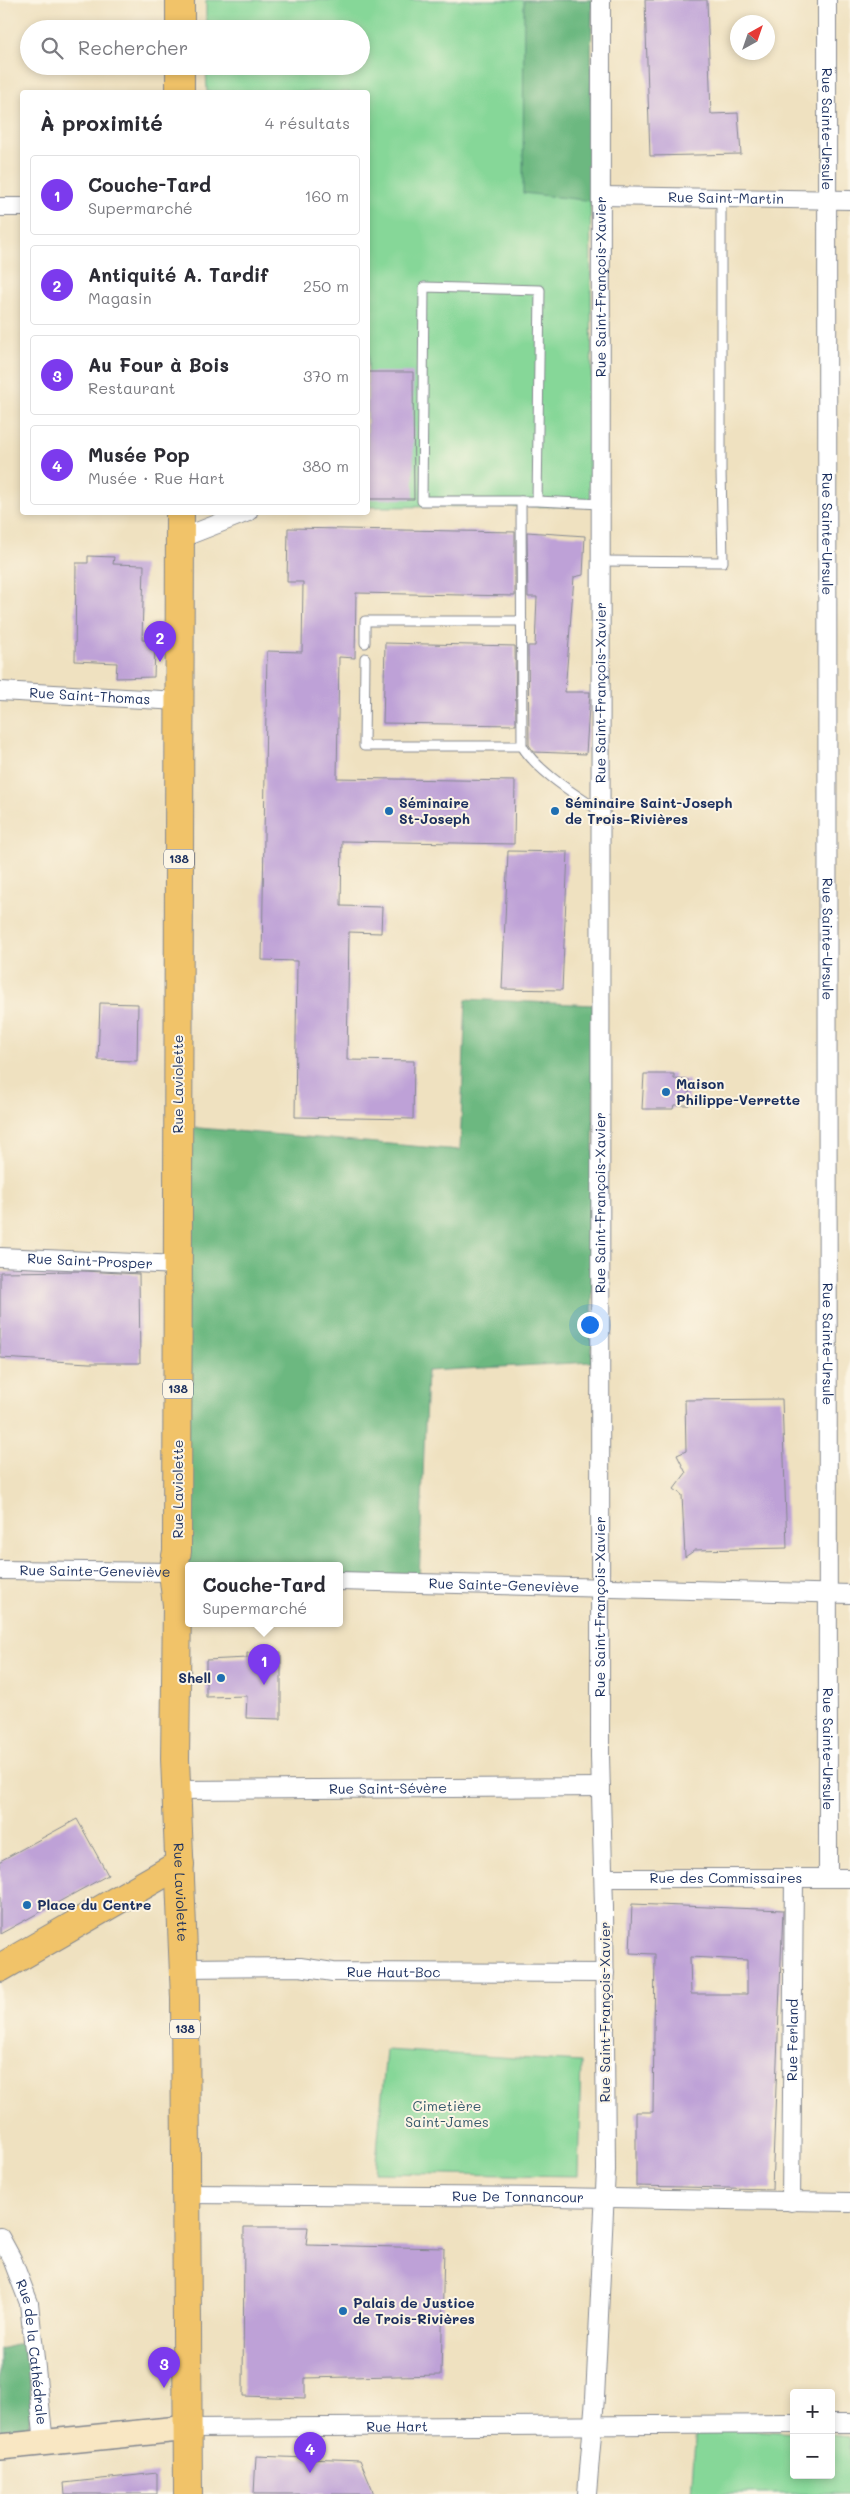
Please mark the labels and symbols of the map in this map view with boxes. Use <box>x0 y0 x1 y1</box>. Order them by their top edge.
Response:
north arrow <box>730 15 775 60</box>
street label: Rue Sainte-Ursule <box>818 68 837 190</box>
street label: Rue Saint-Martin <box>668 187 784 208</box>
street label: Rue Saint-François-Xavier <box>591 196 610 377</box>
street label: Rue Sainte-Ursule <box>818 473 837 595</box>
street label: Rue Saint-François-Xavier <box>591 602 610 783</box>
pin: 2 <box>144 621 176 662</box>
street label: Rue Saint-Thomas <box>29 683 151 708</box>
place label: Séminaire St-Joseph <box>399 793 470 828</box>
place label: Séminaire Saint-Joseph de Trois‑Rivières <box>565 793 732 828</box>
marker: Séminaire St-Joseph <box>383 805 395 817</box>
marker: Séminaire Saint-Joseph de Trois‑Rivières <box>549 805 561 817</box>
road number: 138 <box>164 850 194 869</box>
street label: Rue Sainte-Ursule <box>818 878 838 1000</box>
street label: Rue Laviolette <box>168 1034 187 1134</box>
place label: Maison Philippe-Verrette <box>676 1074 800 1109</box>
marker: Maison Philippe-Verrette <box>660 1086 672 1098</box>
street label: Rue Saint-François-Xavier <box>590 1112 609 1293</box>
street label: Rue Saint-Prosper <box>27 1248 153 1273</box>
street label: Rue Sainte-Ursule <box>819 1283 838 1405</box>
your location <box>577 1312 603 1338</box>
road number: 138 <box>163 1380 193 1398</box>
street label: Rue Laviolette <box>168 1439 187 1539</box>
street label: Rue Saint-François-Xavier <box>590 1516 609 1697</box>
street label: Rue Sainte-Geneviève <box>20 1560 170 1581</box>
street label: Rue Sainte-Geneviève <box>428 1573 580 1596</box>
pin: 1 <box>248 1644 280 1685</box>
place label: Shell <box>178 1668 211 1687</box>
marker: Shell <box>215 1672 227 1684</box>
street label: Rue Sainte-Ursule <box>819 1688 838 1810</box>
street label: Rue Saint-Sévère <box>329 1778 447 1798</box>
street label: Rue Laviolette <box>169 1842 193 1942</box>
street label: Rue des Commissaires <box>650 1868 802 1887</box>
place label: Place du Centre <box>37 1895 151 1914</box>
marker: Place du Centre <box>21 1899 33 1911</box>
street label: Rue Saint-François-Xavier <box>595 1922 614 2102</box>
street label: Rue Haut-Boc <box>347 1962 440 1981</box>
street label: Rue Ferland <box>782 1999 802 2081</box>
road number: 138 <box>170 2020 200 2038</box>
park label: Cimetière Saint-James <box>405 2096 489 2131</box>
street label: Rue De Tonnancour <box>452 2186 584 2207</box>
street label: Rue de la Cathédrale <box>12 2276 52 2425</box>
place label: Palais de Justice de Trois-Rivières <box>353 2293 475 2328</box>
marker: Palais de Justice de Trois-Rivières <box>337 2305 349 2317</box>
pin: 3 <box>148 2347 180 2388</box>
street label: Rue Hart <box>366 2416 428 2436</box>
pin: 4 <box>294 2432 326 2473</box>

